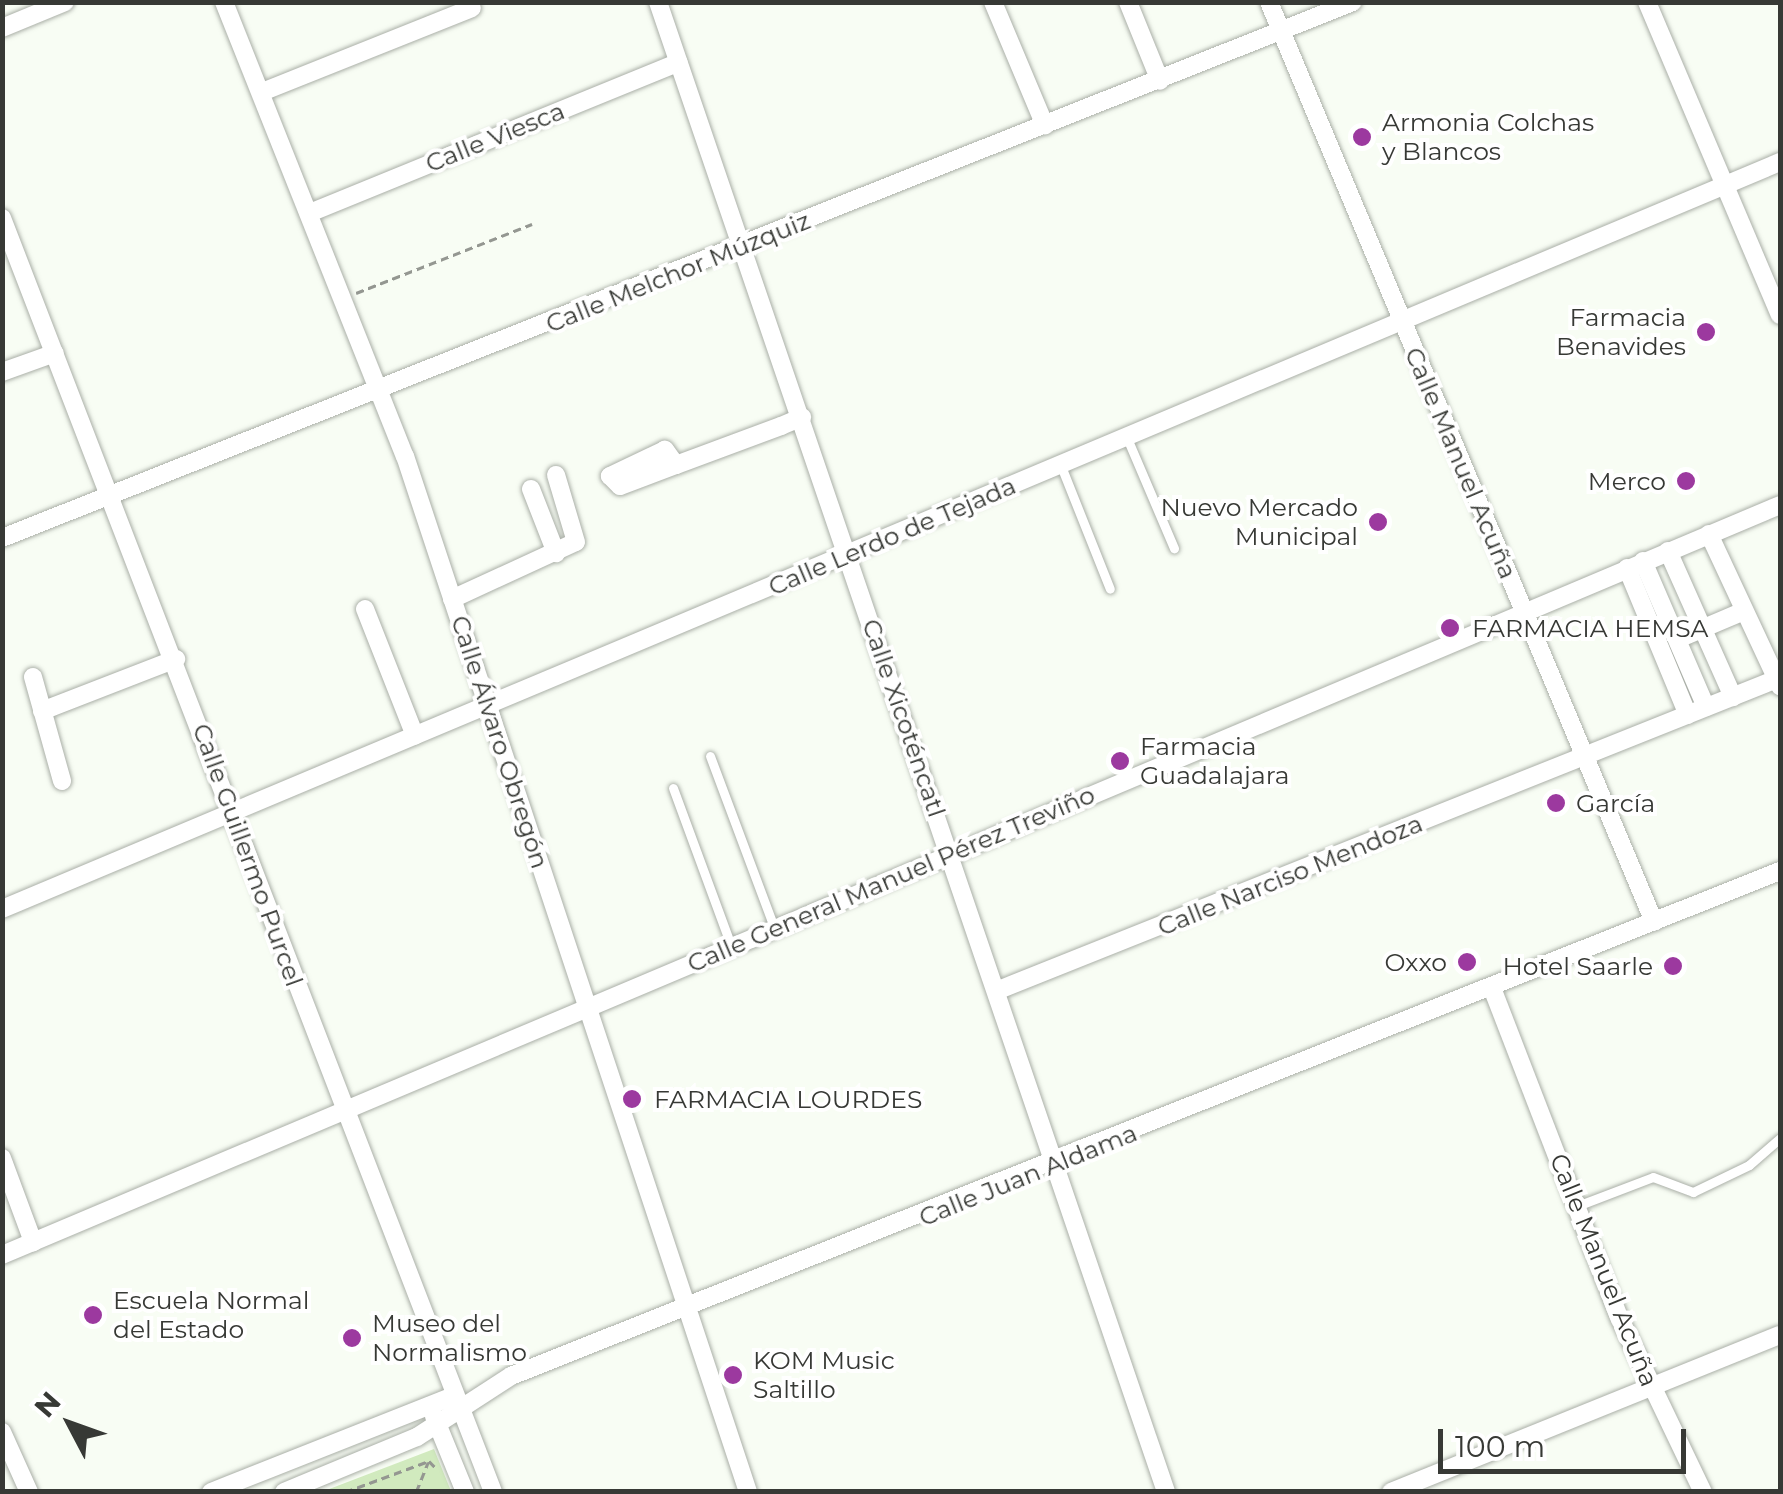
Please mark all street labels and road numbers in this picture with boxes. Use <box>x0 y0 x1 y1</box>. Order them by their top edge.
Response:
street label: Calle Viesca <box>421 96 569 178</box>
street label: Calle Melchor Múzquiz <box>541 205 815 339</box>
street label: Calle Manuel Acuña <box>1399 343 1523 583</box>
street label: Calle Lerdo de Tejada <box>764 470 1020 602</box>
street label: Calle Álvaro Obregón <box>445 612 555 872</box>
street label: Calle Xicoténcatl <box>856 615 952 821</box>
street label: Calle Guillermo Purcel <box>186 719 310 991</box>
street label: Calle General Manuel Pérez Treviño <box>683 779 1099 979</box>
street label: Calle Narciso Mendoza <box>1153 808 1427 942</box>
street label: Calle Juan Aldama <box>915 1118 1141 1232</box>
street label: Calle Manuel Acuña <box>1544 1149 1664 1391</box>

